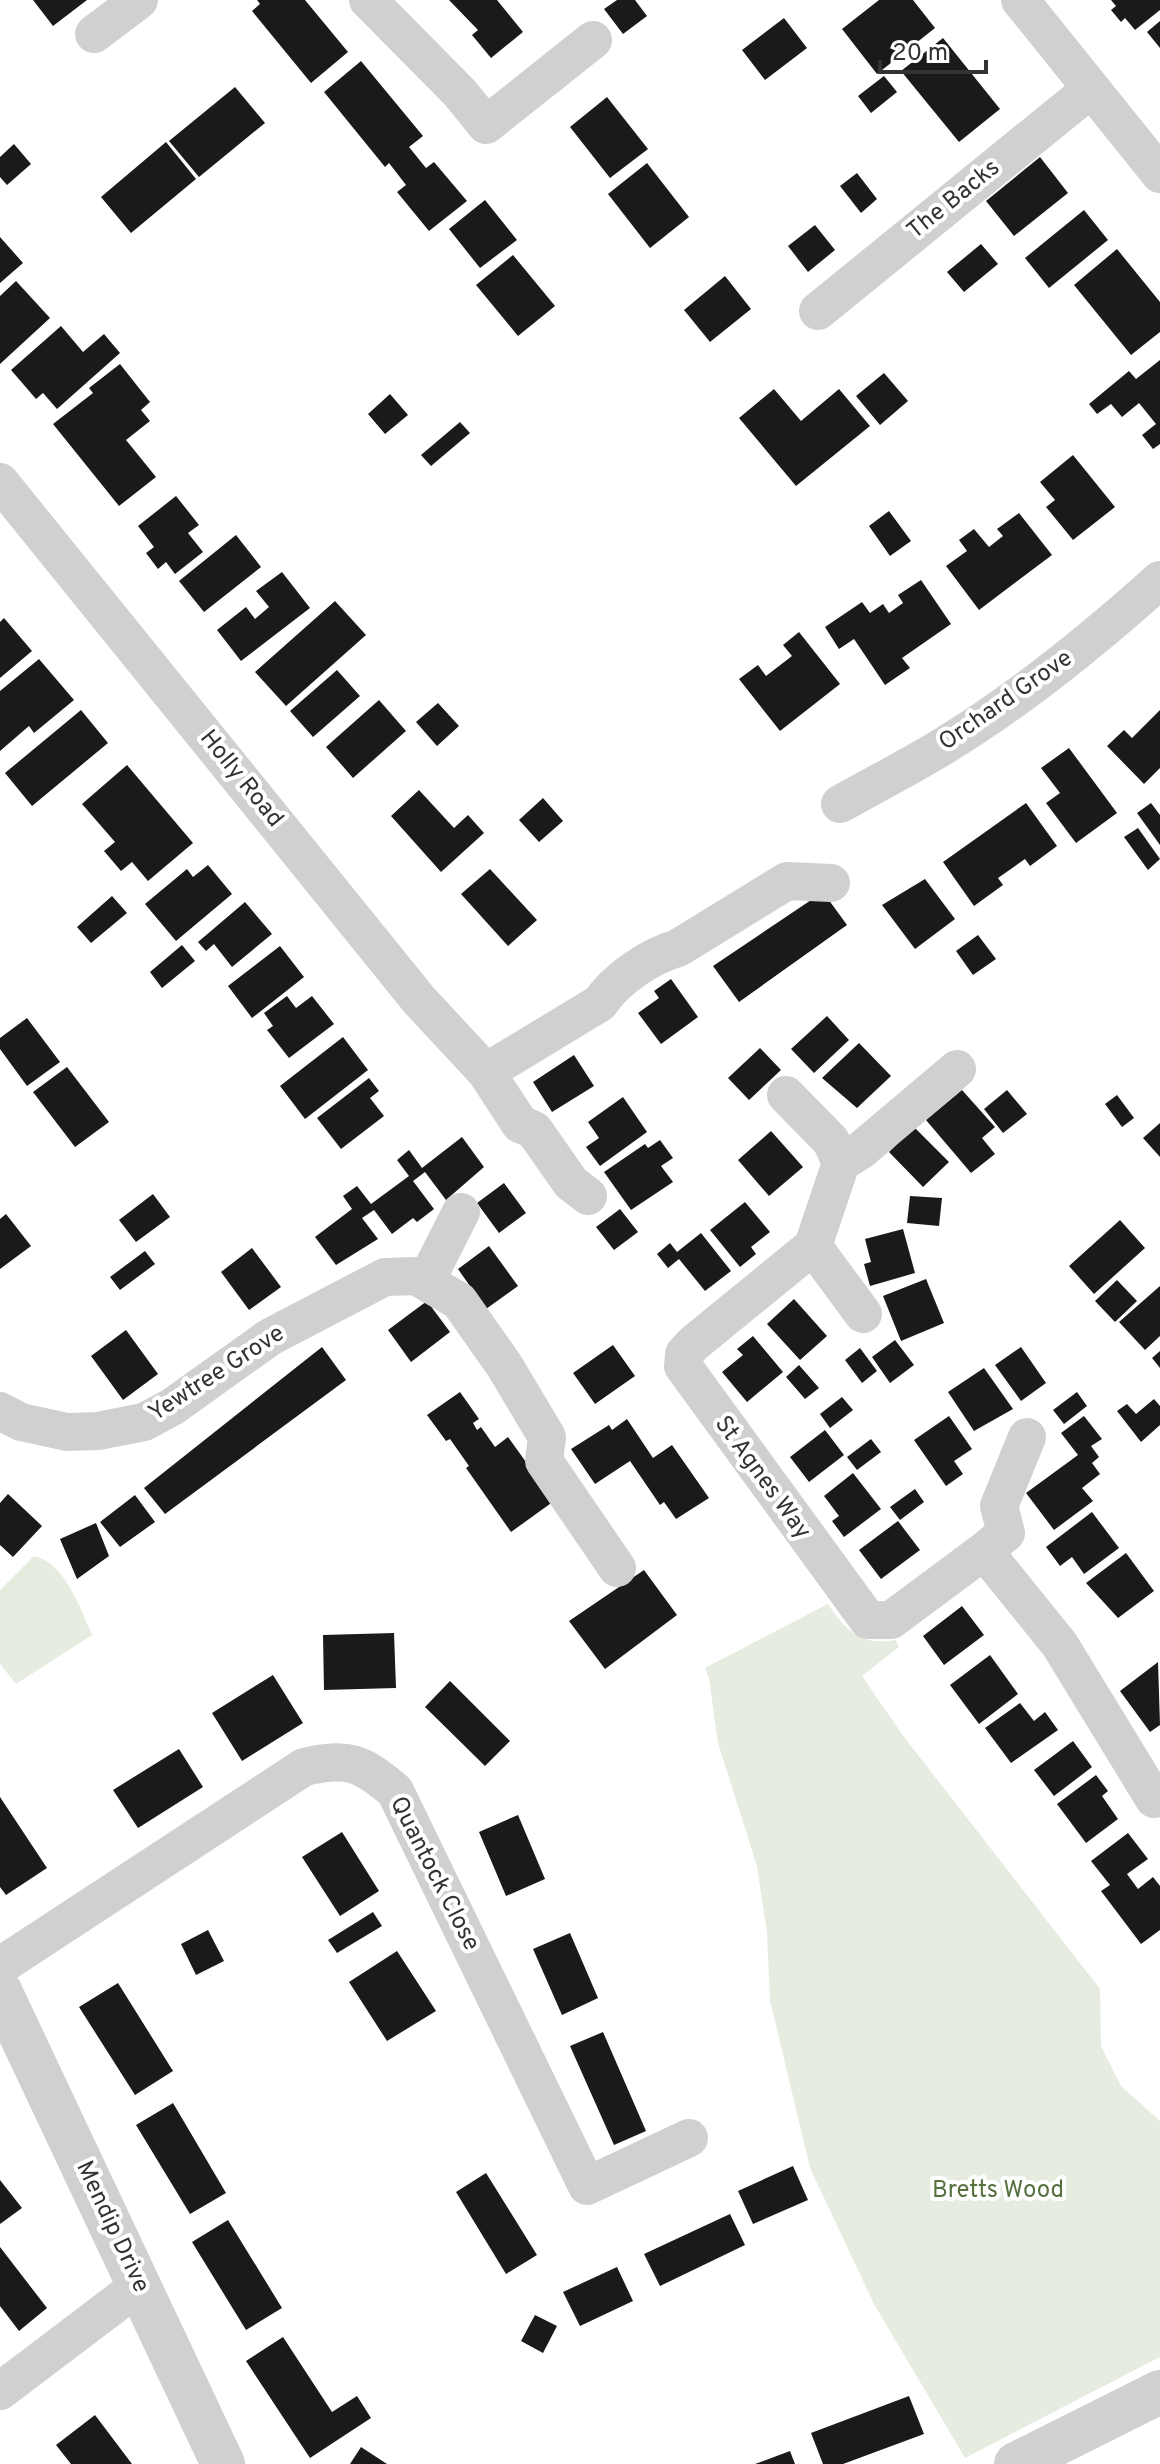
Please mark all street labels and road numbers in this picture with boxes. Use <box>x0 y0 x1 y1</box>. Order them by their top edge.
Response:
street label: The Backs <box>901 153 1007 247</box>
street label: Orchard Grove <box>933 644 1079 758</box>
street label: Holly Road <box>193 724 289 834</box>
street label: Yewtree Grove <box>144 1319 290 1429</box>
street label: St Agnes Way <box>707 1410 817 1546</box>
street label: Quantock Close <box>382 1792 486 1956</box>
street label: Mendip Drive <box>68 2156 156 2298</box>

